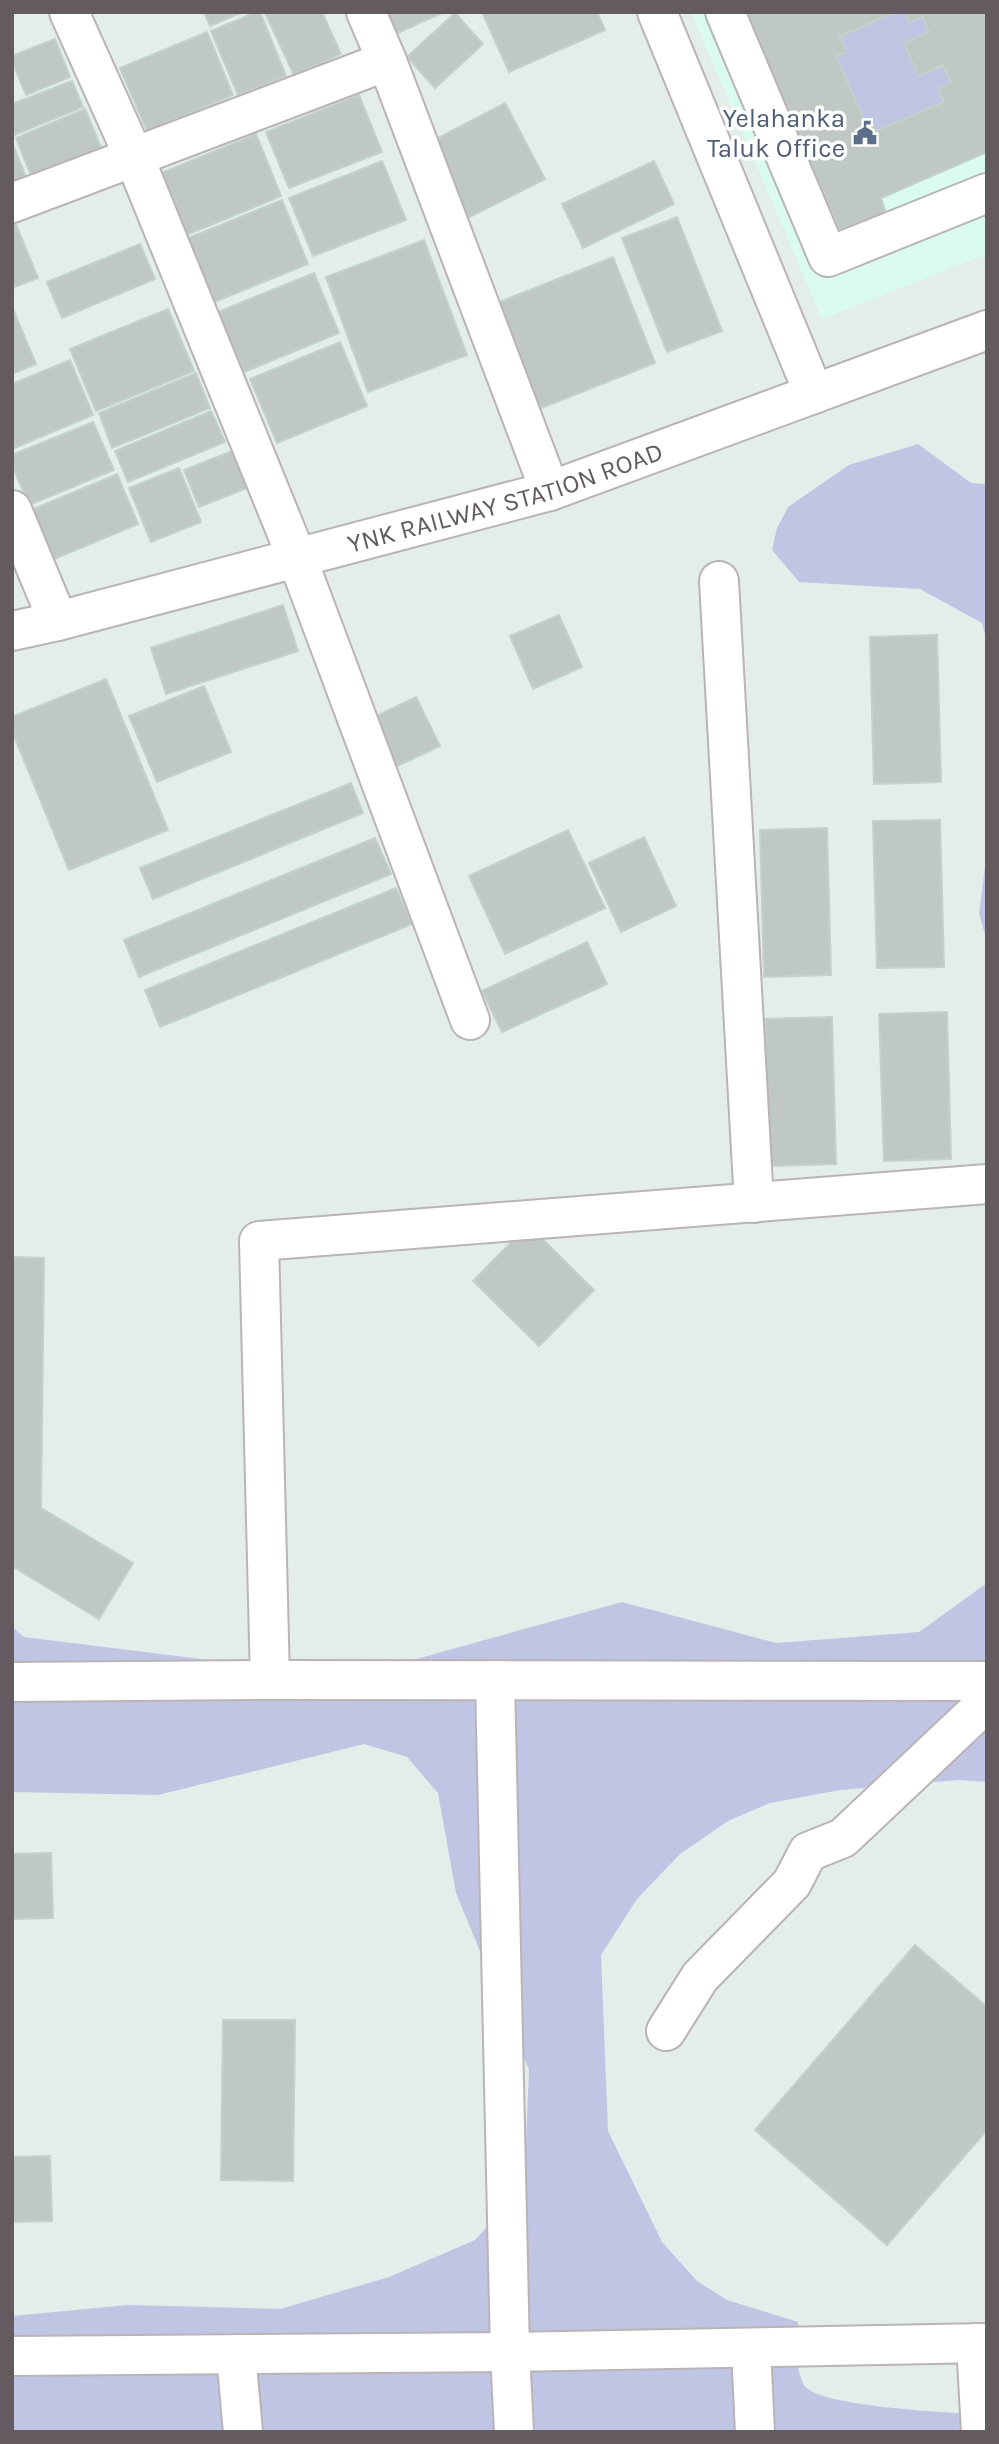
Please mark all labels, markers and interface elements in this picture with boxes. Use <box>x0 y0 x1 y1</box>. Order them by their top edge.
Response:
place label: Yelahanka Taluk Office <box>707 103 845 164</box>
public building icon: Yelahanka Taluk Office <box>851 119 879 147</box>
street label: YNK RAILWAY STATION ROAD <box>344 435 667 559</box>

